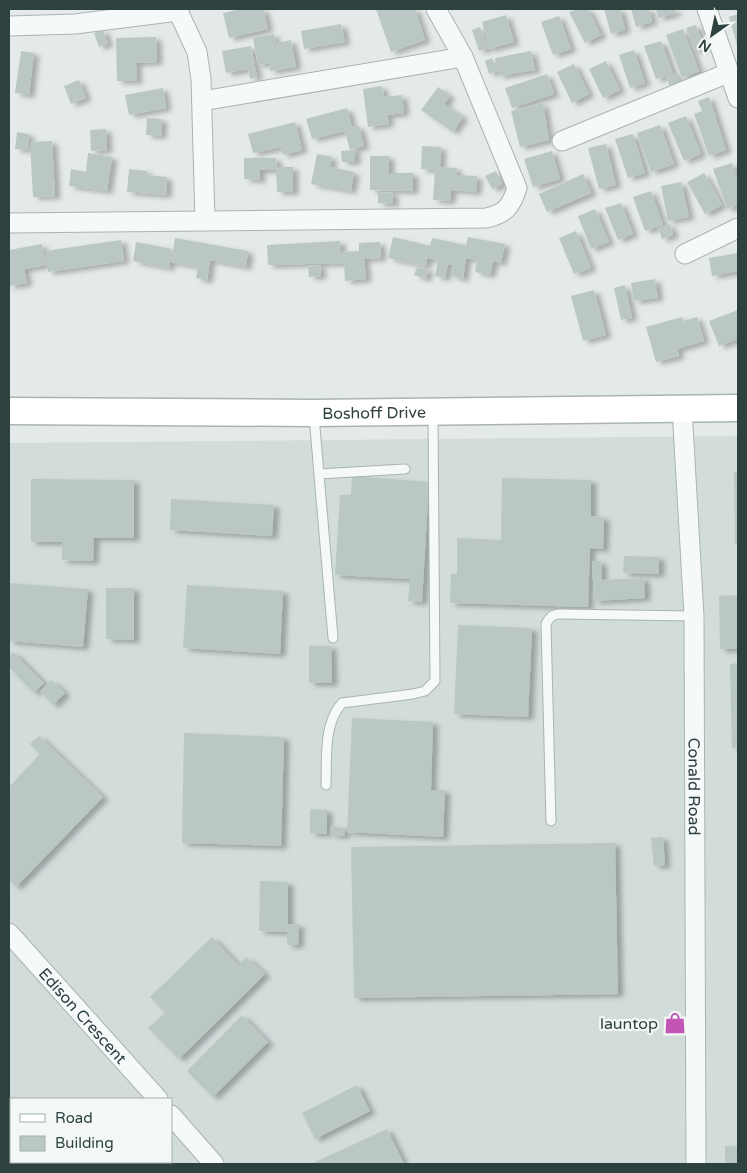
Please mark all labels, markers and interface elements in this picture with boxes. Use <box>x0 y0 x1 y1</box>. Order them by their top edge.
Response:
north arrow <box>687 10 737 60</box>
text: N <box>696 35 715 56</box>
street label: Boshoff Drive <box>322 403 426 424</box>
street label: Conald Road <box>683 738 704 836</box>
street label: Edison Crescent <box>34 964 131 1068</box>
shop icon: launtop <box>662 1010 688 1036</box>
place label: launtop <box>600 1014 658 1034</box>
legend <box>10 1098 172 1163</box>
text: Road <box>55 1109 93 1127</box>
text: Building <box>55 1134 114 1152</box>

